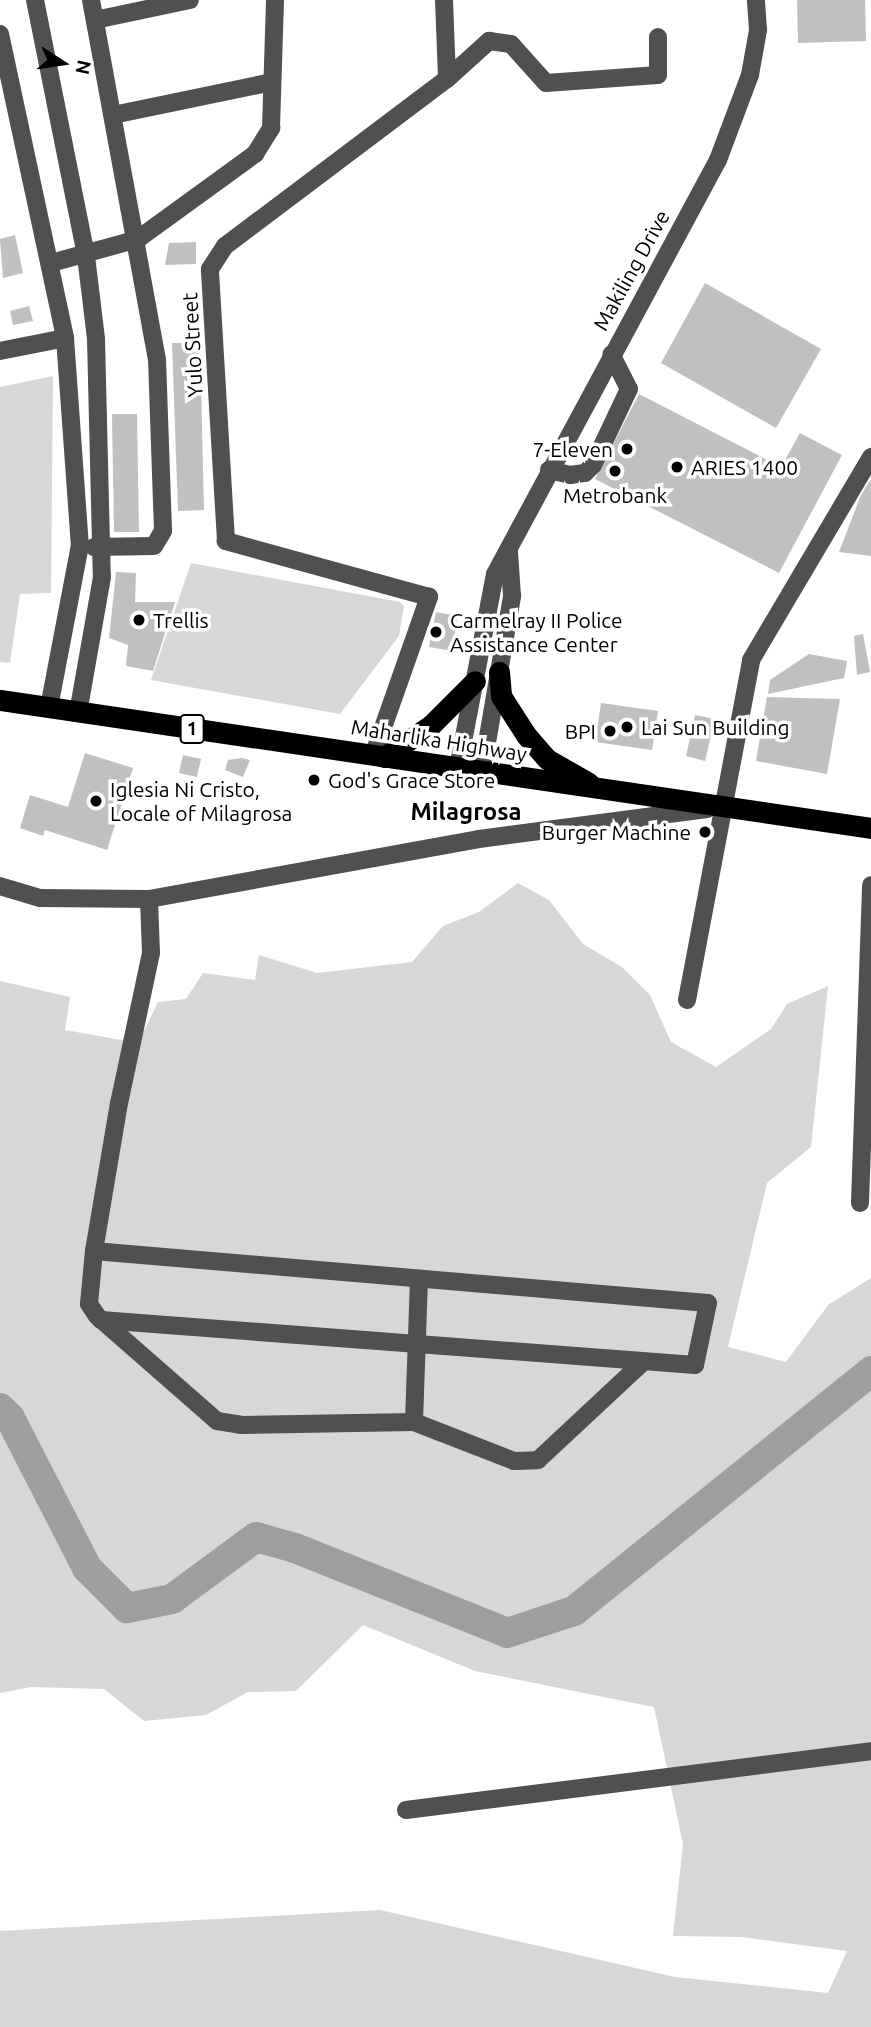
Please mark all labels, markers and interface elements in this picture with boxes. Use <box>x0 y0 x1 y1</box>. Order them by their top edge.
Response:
north arrow <box>28 28 98 98</box>
text: N <box>71 58 96 77</box>
street label: Makiling Drive <box>588 205 674 335</box>
street label: Yulo Street <box>177 292 207 398</box>
place label: 7-Eleven <box>532 436 613 462</box>
marker: 7-Eleven <box>619 441 635 457</box>
place label: ARIES 1400 <box>691 454 798 480</box>
marker: ARIES 1400 <box>669 459 685 475</box>
marker: Metrobank <box>607 463 623 479</box>
place label: Metrobank <box>563 482 667 508</box>
place label: Trellis <box>153 607 209 633</box>
place label: Carmelray II Police Assistance Center <box>450 607 623 657</box>
marker: Trellis <box>131 612 147 628</box>
marker: Carmelray II Police Assistance Center <box>428 624 444 640</box>
road number: 1 <box>178 714 206 744</box>
street label: Maharlika Highway <box>349 714 529 766</box>
place label: Lai Sun Building <box>641 714 790 740</box>
place label: BPI <box>565 718 596 744</box>
marker: Lai Sun Building <box>619 719 635 735</box>
marker: BPI <box>602 723 618 739</box>
place label: God's Grace Store <box>328 767 495 793</box>
marker: God's Grace Store <box>306 772 322 788</box>
place label: Iglesia Ni Cristo, Locale of Milagrosa <box>110 776 292 826</box>
marker: Iglesia Ni Cristo, Locale of Milagrosa <box>88 793 104 809</box>
district label: Milagrosa <box>410 798 522 826</box>
place label: Burger Machine <box>542 819 691 845</box>
marker: Burger Machine <box>697 824 713 840</box>

